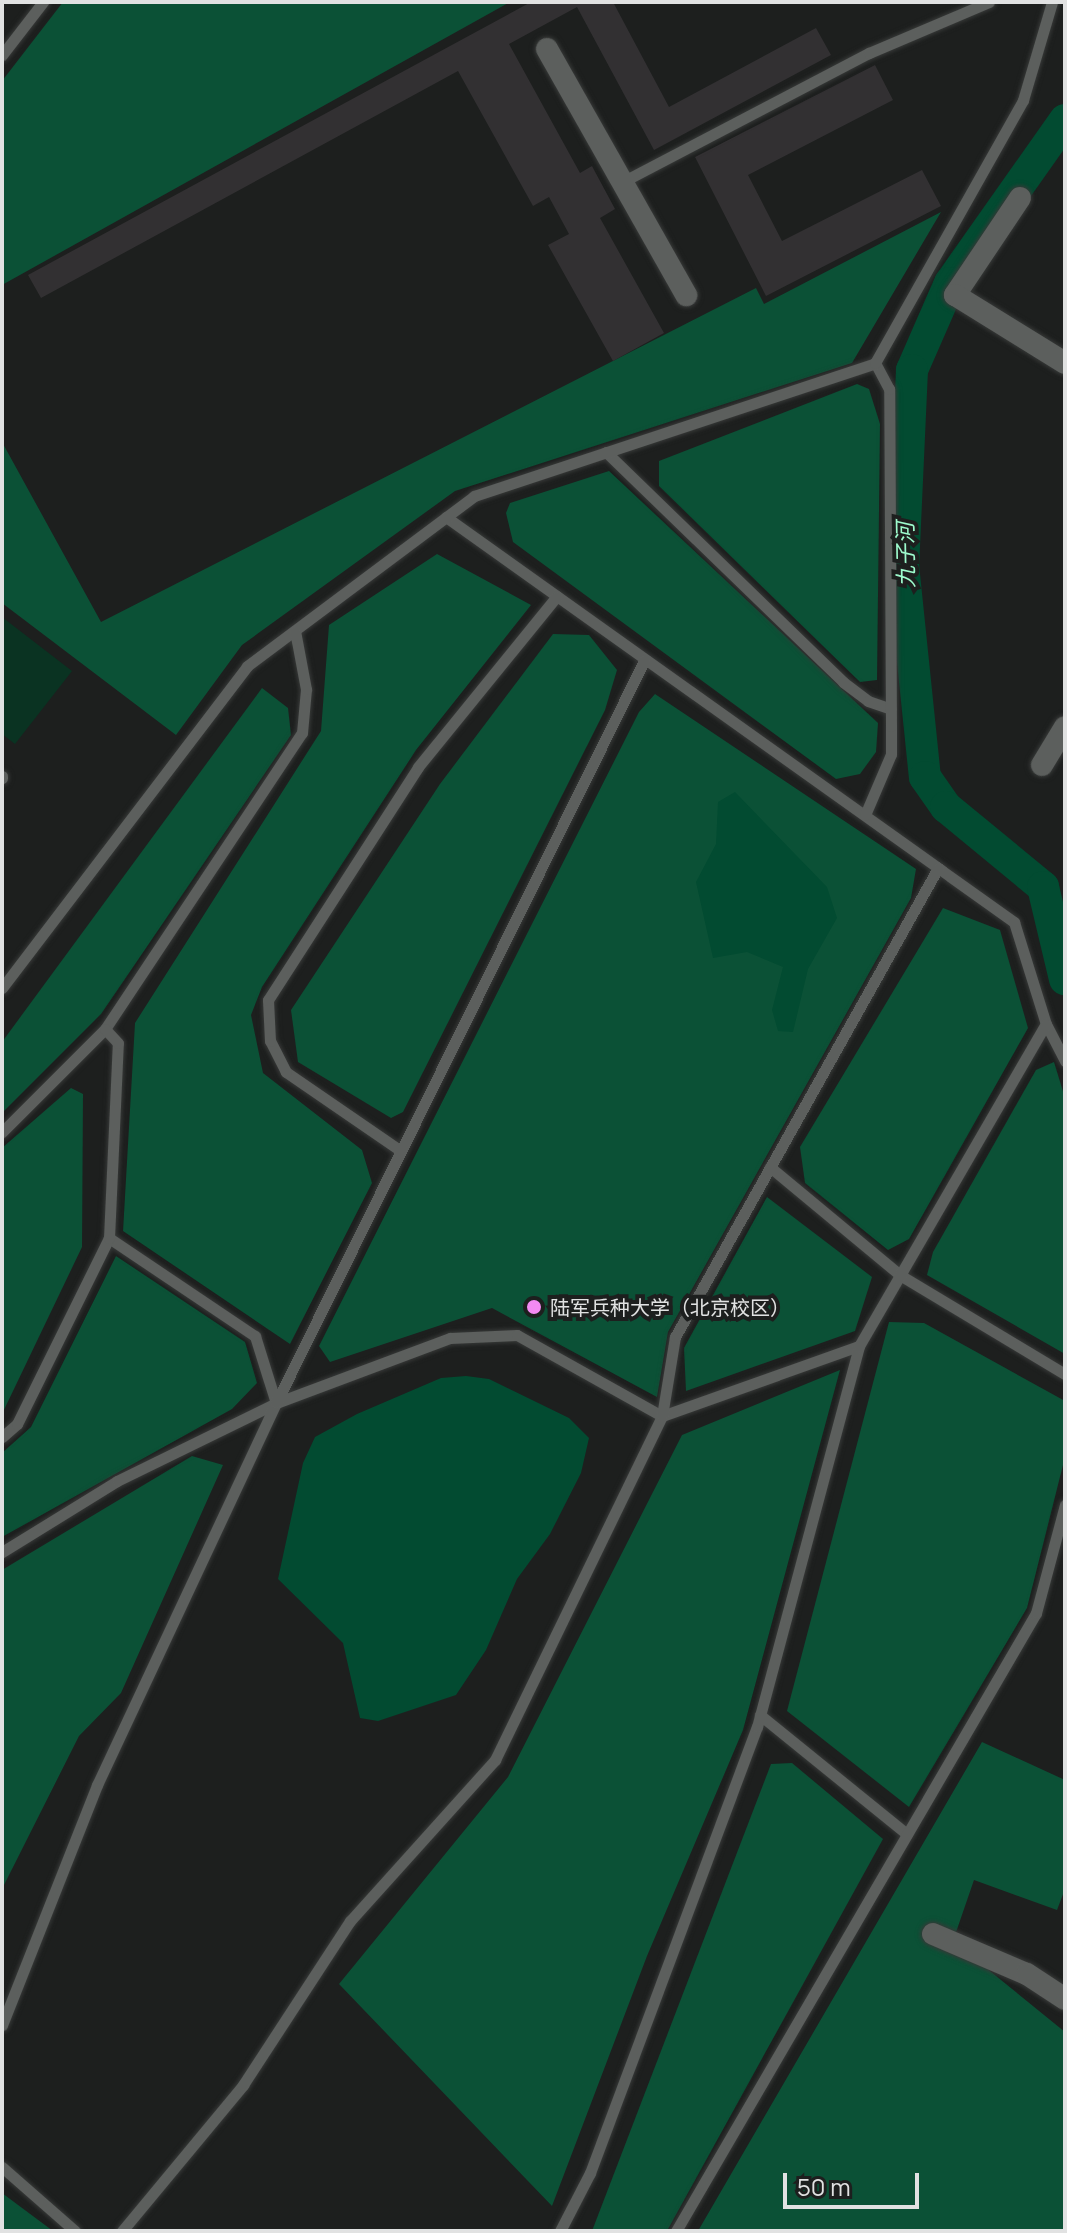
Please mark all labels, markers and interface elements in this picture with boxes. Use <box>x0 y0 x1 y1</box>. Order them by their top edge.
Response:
water label: 九子河 <box>892 522 920 588</box>
place label: 陆军兵种大学（北京校区） <box>550 1295 790 1319</box>
marker: 陆军兵种大学（北京校区） <box>525 1298 543 1316</box>
scale bar <box>787 2157 923 2207</box>
text: 50 m <box>797 2170 851 2203</box>

